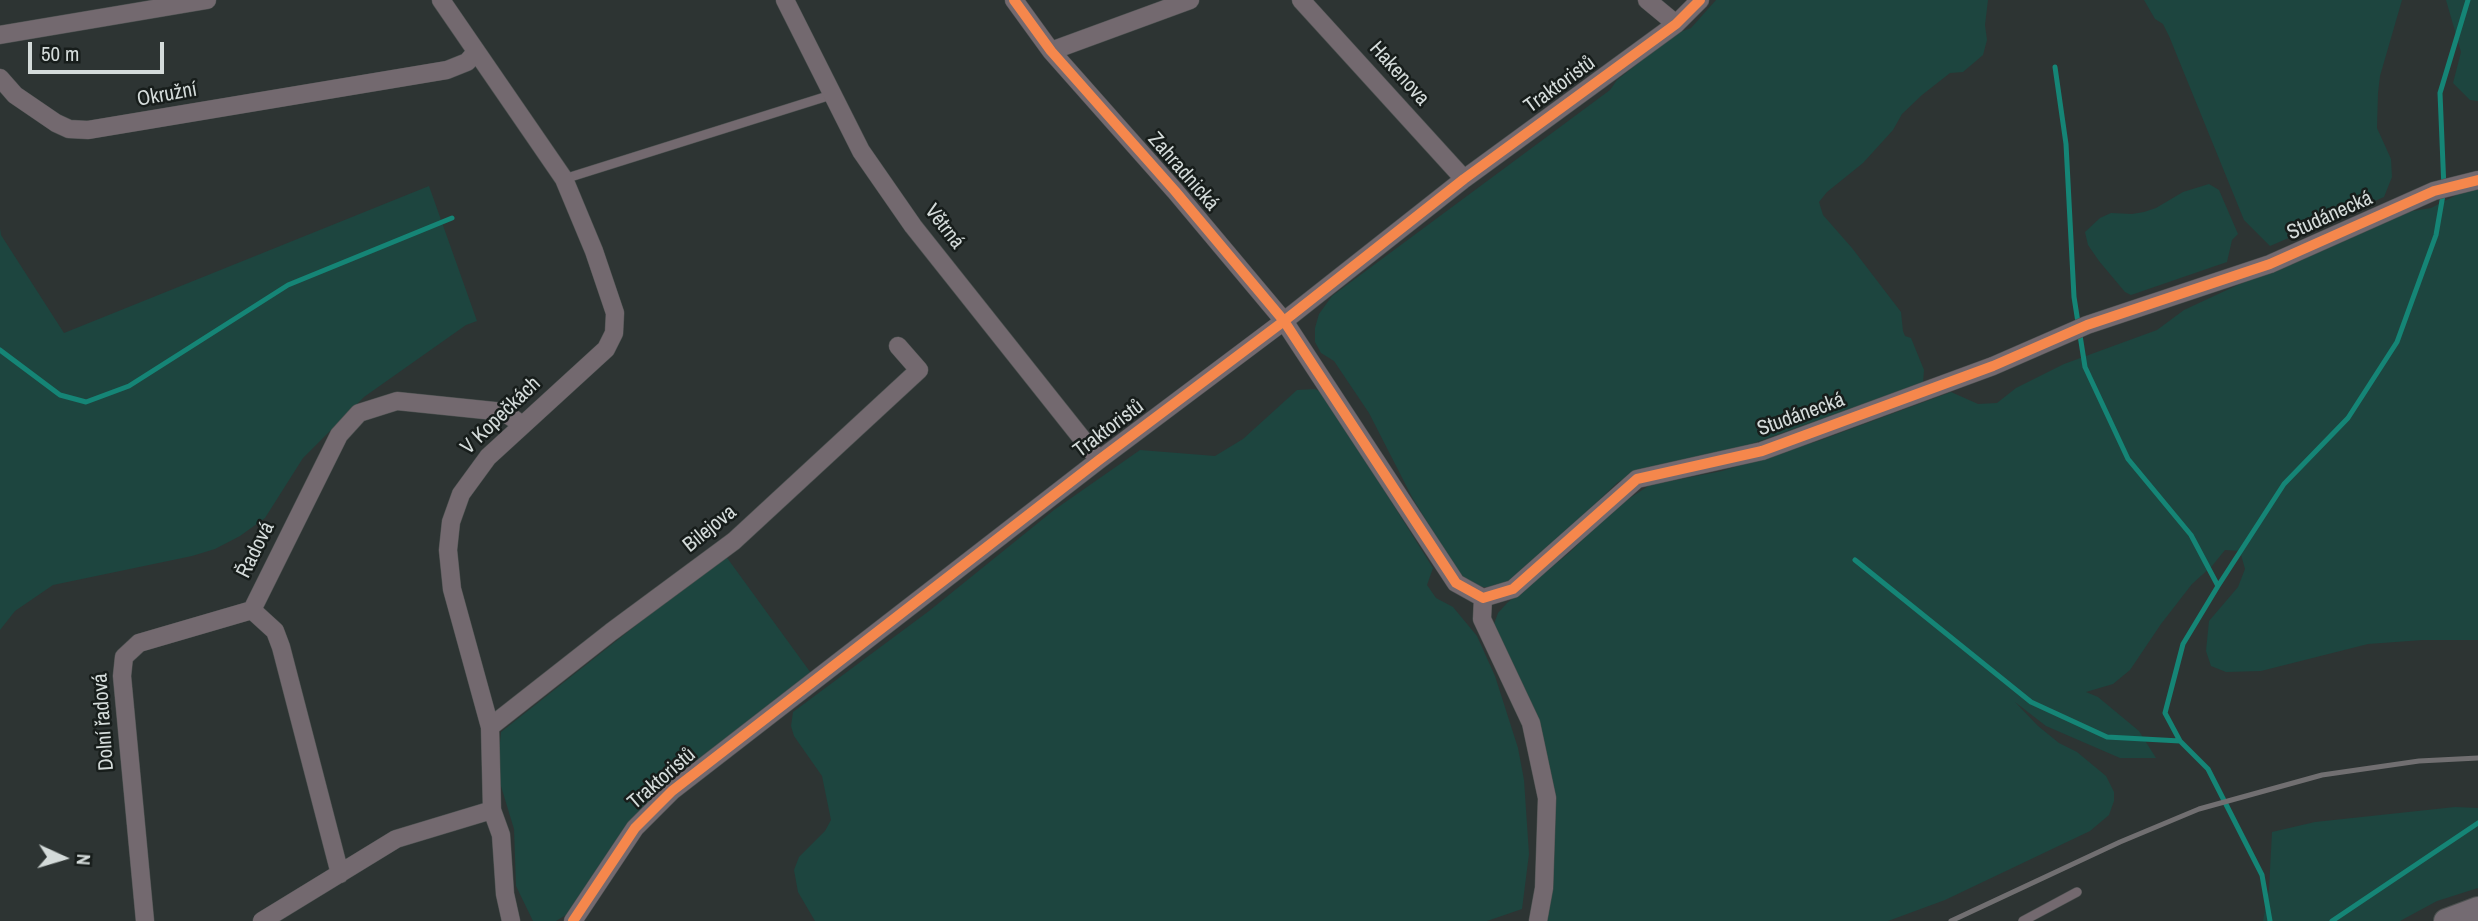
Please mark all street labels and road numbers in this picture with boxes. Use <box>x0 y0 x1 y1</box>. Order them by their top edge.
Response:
street label: Hakenova <box>1364 37 1434 111</box>
street label: Traktoristů <box>1520 51 1600 119</box>
street label: Okružní <box>135 77 199 113</box>
street label: Zahradnická <box>1142 128 1224 216</box>
street label: Studánecká <box>2283 186 2377 246</box>
street label: Větrná <box>919 200 969 254</box>
street label: V Kopečkách <box>456 372 546 460</box>
street label: Studánecká <box>1754 388 1848 442</box>
street label: Traktoristů <box>1069 394 1149 464</box>
street label: Bilejova <box>678 500 742 558</box>
street label: Řadová <box>232 518 280 582</box>
street label: Dolní řadová <box>88 672 120 772</box>
street label: Traktoristů <box>623 743 701 815</box>

